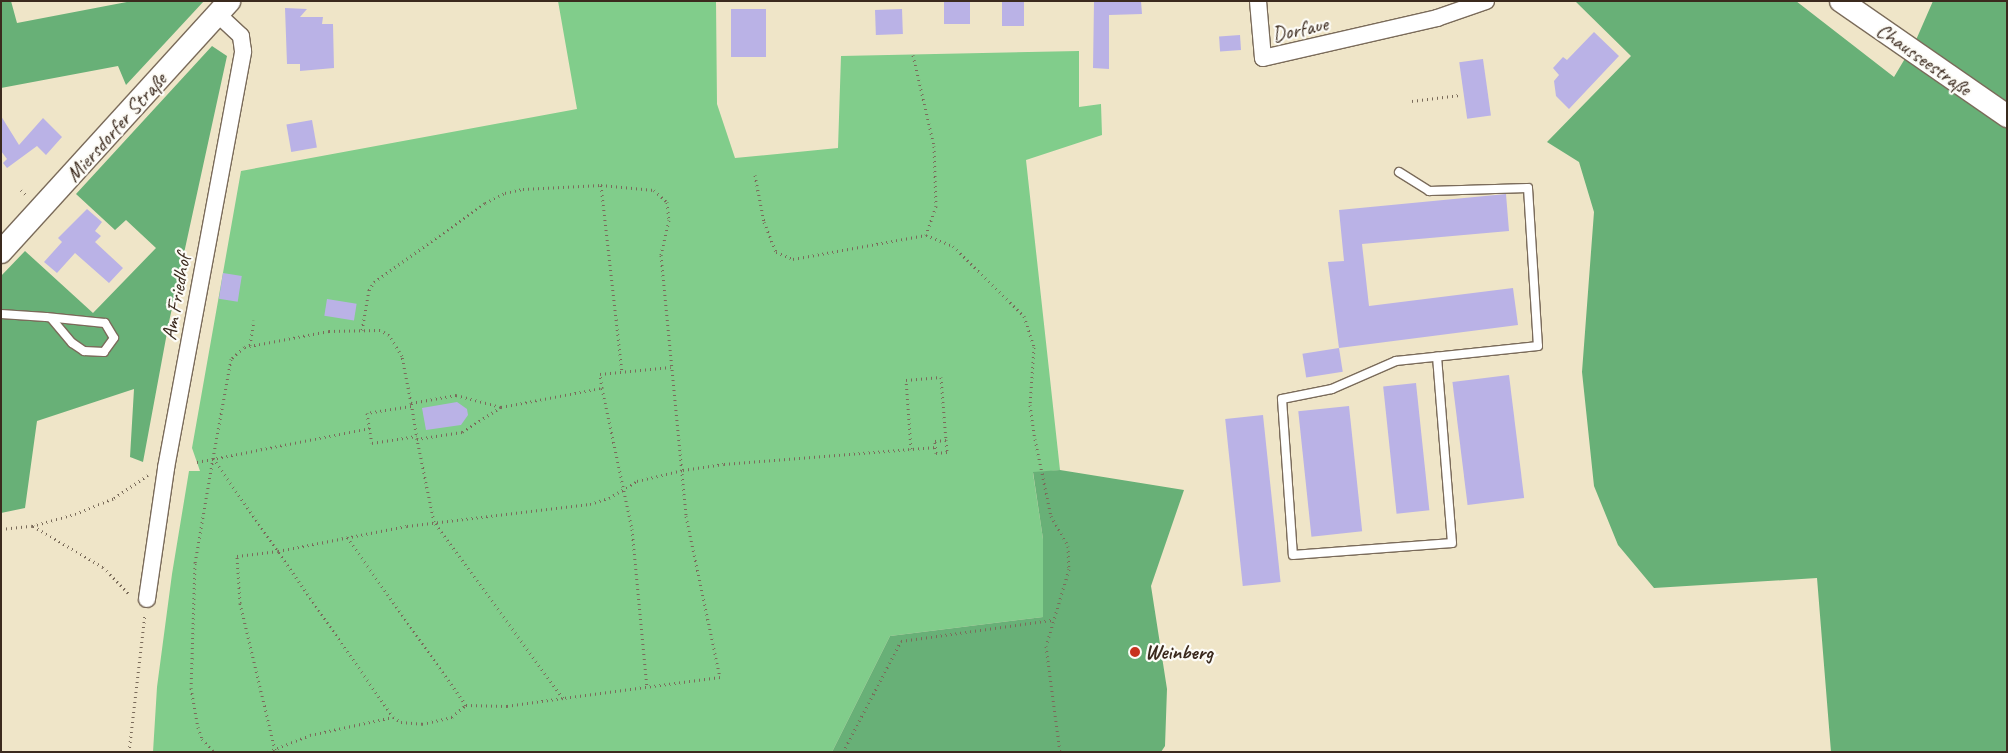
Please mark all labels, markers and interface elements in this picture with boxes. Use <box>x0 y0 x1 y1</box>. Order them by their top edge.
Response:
street label: Dorfaue <box>1270 11 1330 47</box>
street label: Chausseestraße <box>1872 17 1976 101</box>
street label: Miersdorfer Straße <box>60 67 172 187</box>
street label: Am Friedhof <box>156 252 196 342</box>
place label: Weinberg <box>1145 639 1213 665</box>
marker: Weinberg <box>1129 646 1141 658</box>

